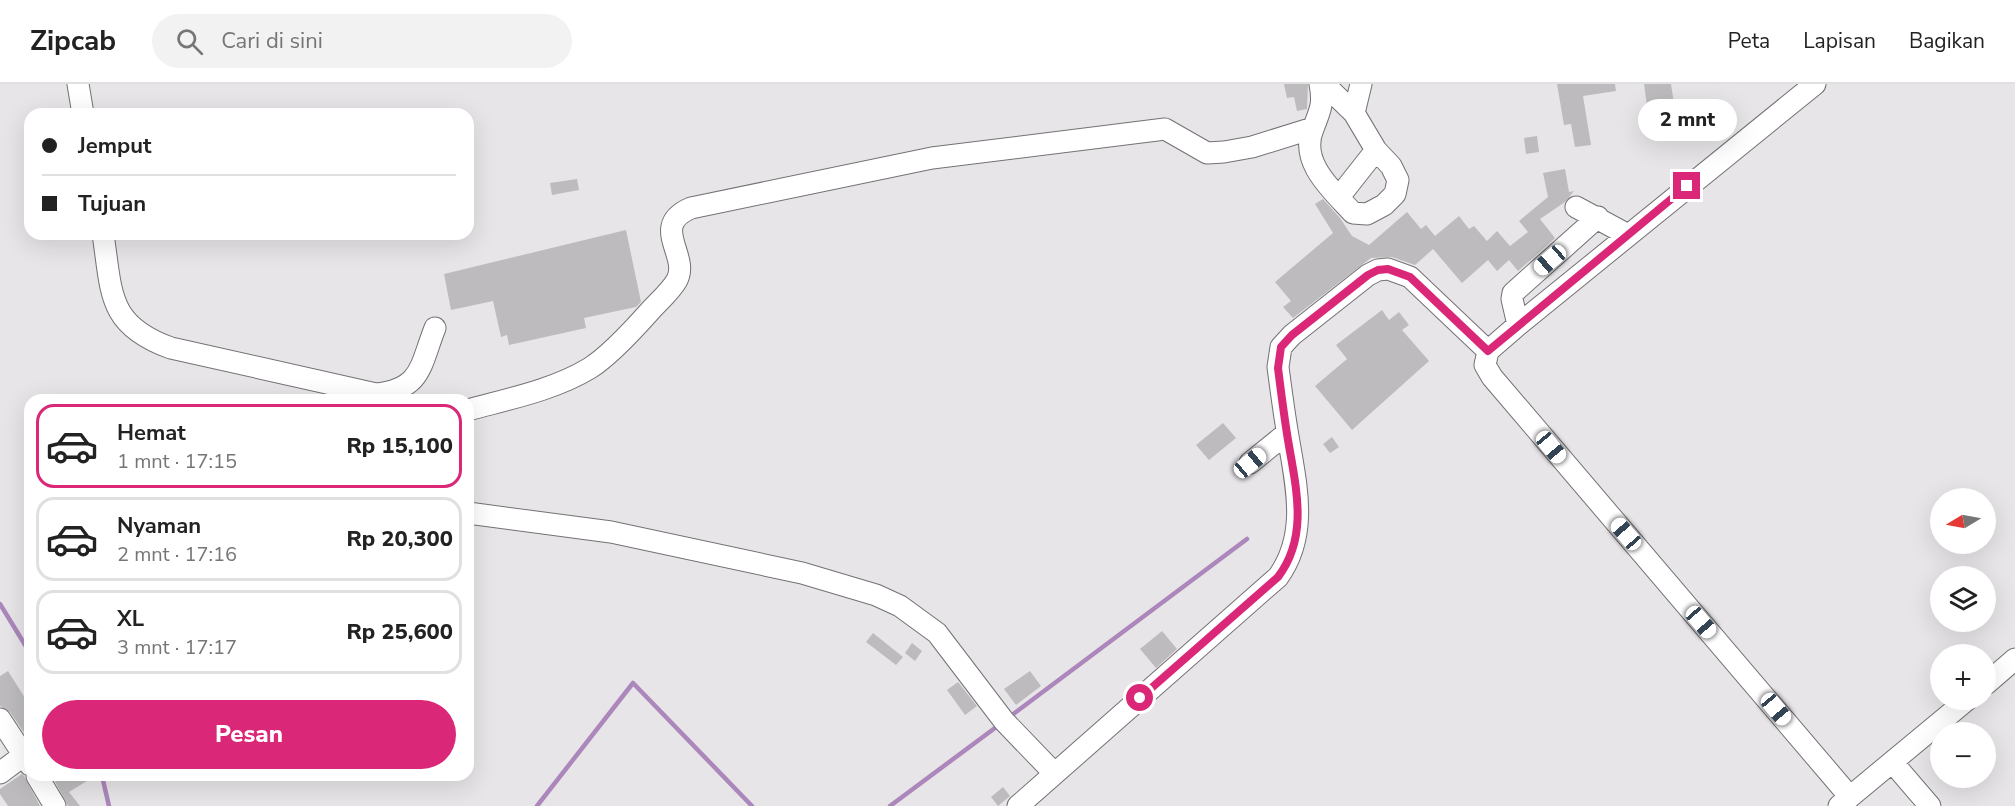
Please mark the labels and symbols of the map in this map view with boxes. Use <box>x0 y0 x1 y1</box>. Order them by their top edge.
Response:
callout: 2 mnt <box>1638 99 1736 141</box>
route end <box>1673 172 1700 199</box>
car <box>1531 241 1569 279</box>
car <box>1533 427 1569 467</box>
car <box>1230 445 1270 481</box>
north arrow <box>1930 488 1996 554</box>
car <box>1607 515 1645 553</box>
car <box>1682 603 1720 641</box>
route start <box>1126 684 1153 711</box>
car <box>1758 689 1794 729</box>

